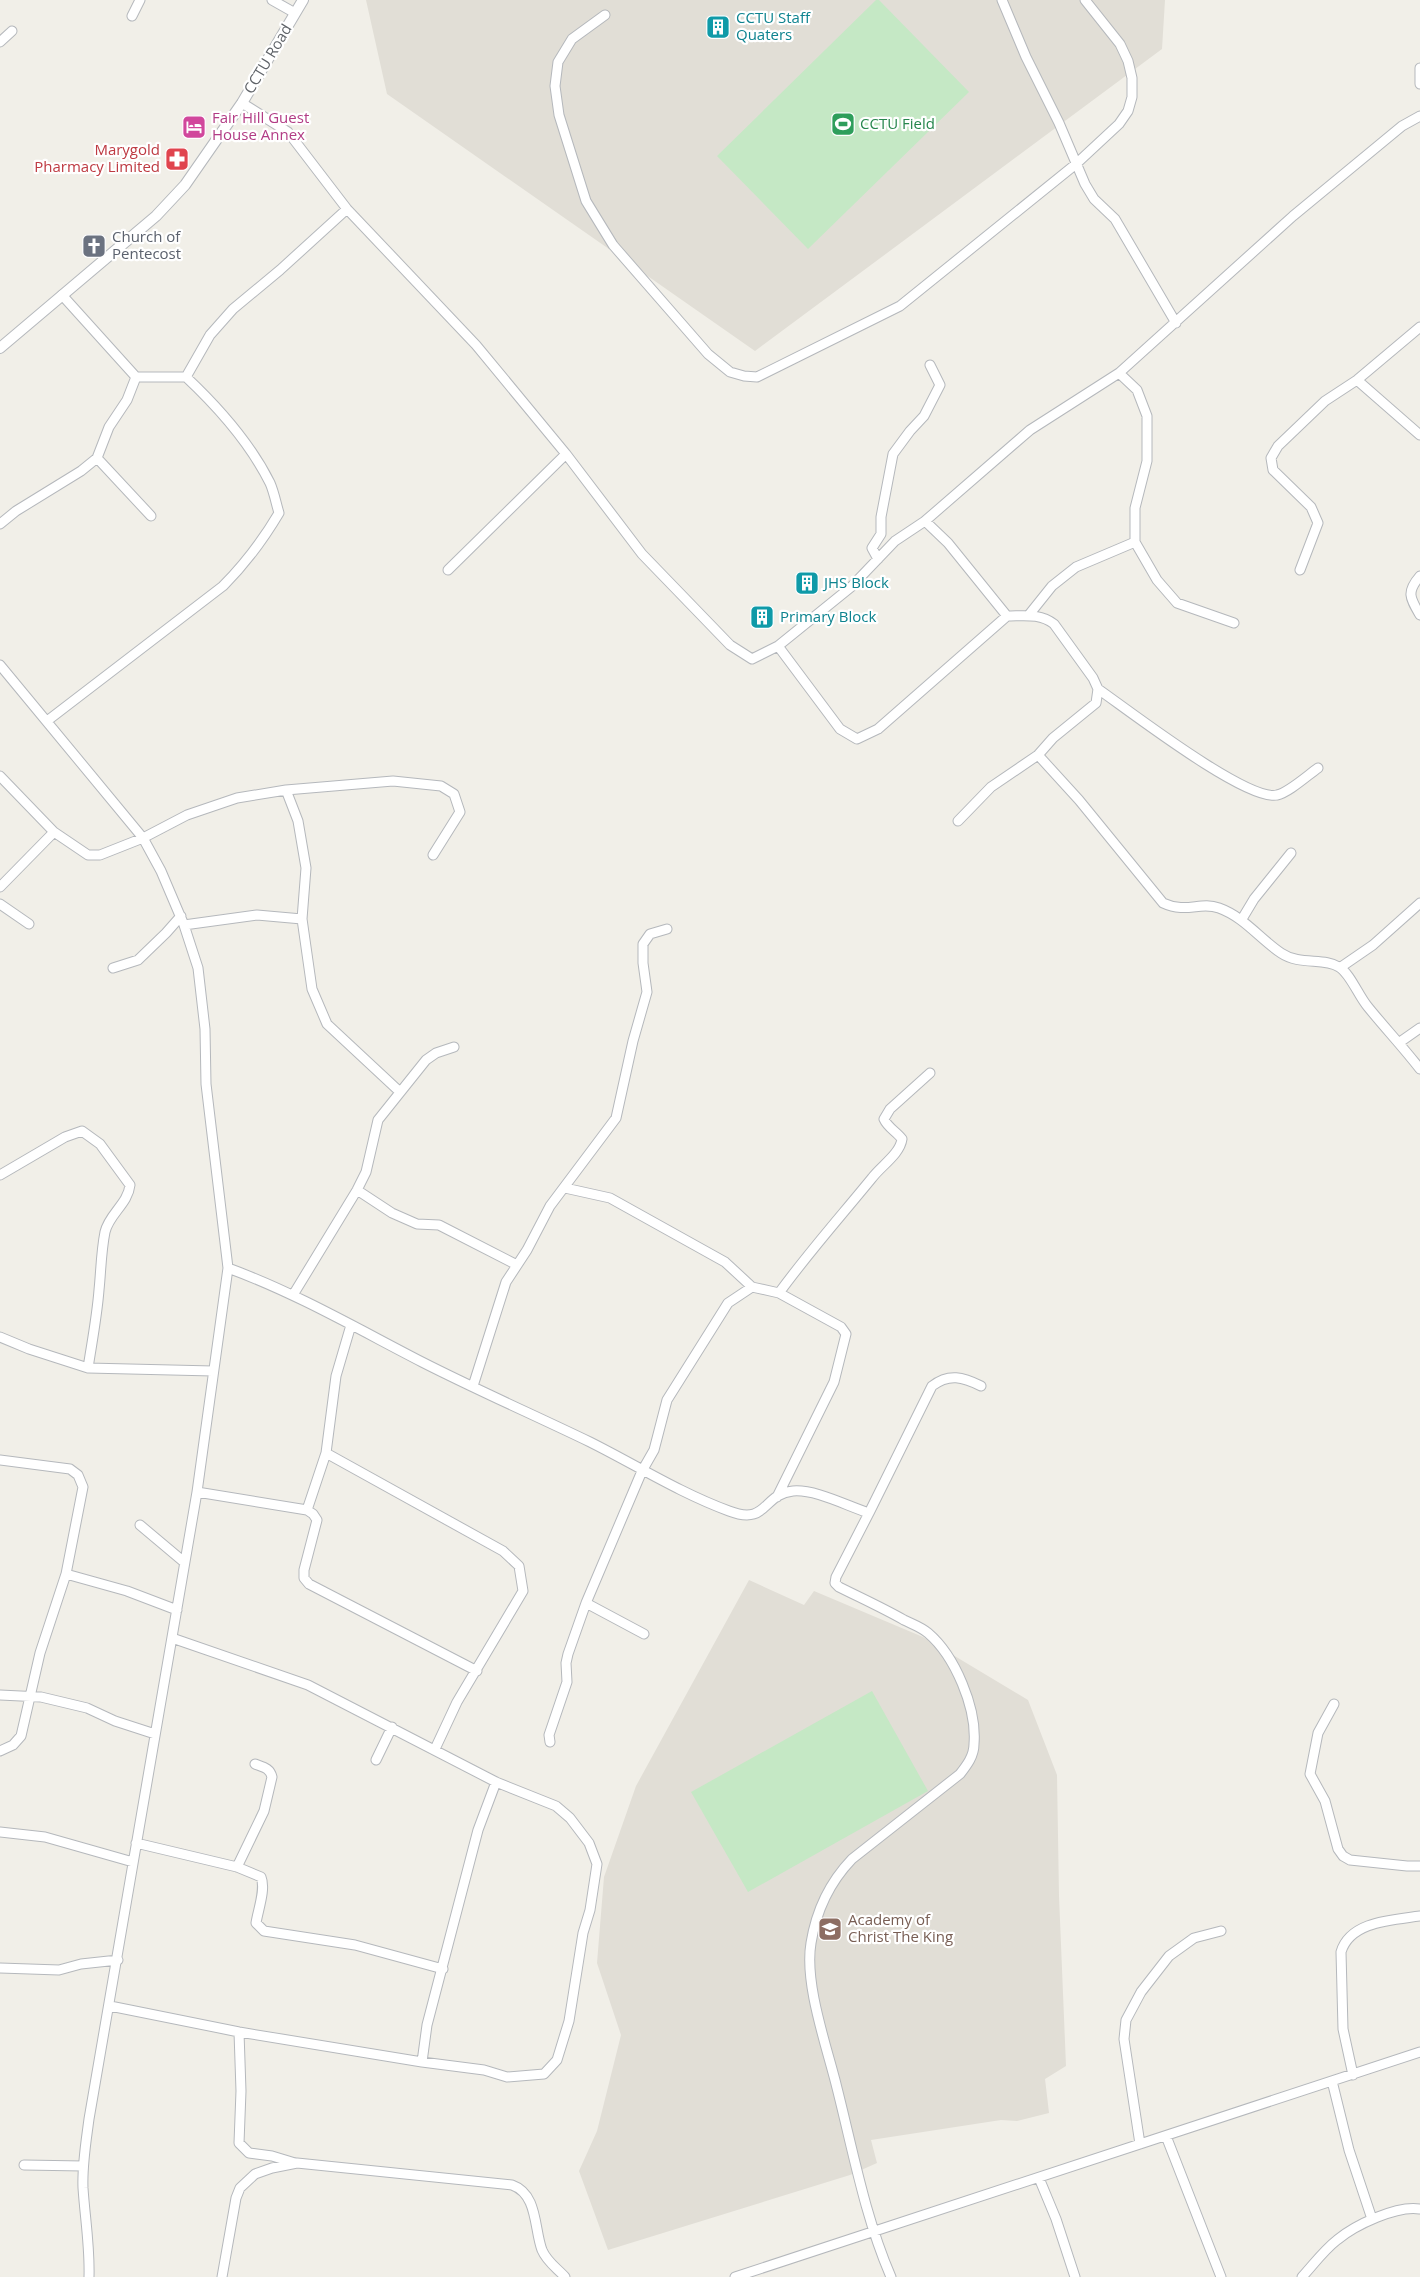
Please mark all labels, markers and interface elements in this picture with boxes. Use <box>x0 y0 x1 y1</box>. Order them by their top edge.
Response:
place label: CCTU Staff Quaters <box>736 7 811 44</box>
building icon: CCTU Staff Quaters <box>705 14 731 40</box>
street label: CCTU Road <box>239 20 296 97</box>
place label: Fair Hill Guest House Annex <box>212 107 309 144</box>
sports icon: CCTU Field <box>830 111 856 137</box>
place label: CCTU Field <box>860 113 935 133</box>
hotel icon: Fair Hill Guest House Annex <box>181 114 207 140</box>
place label: Marygold Pharmacy Limited <box>34 139 160 176</box>
pharmacy icon: Marygold Pharmacy Limited <box>164 146 190 172</box>
place label: Church of Pentecost <box>112 226 181 263</box>
church icon: Church of Pentecost <box>81 233 107 259</box>
building icon: JHS Block <box>794 570 820 596</box>
place label: JHS Block <box>822 572 889 592</box>
building icon: Primary Block <box>749 604 775 630</box>
place label: Primary Block <box>780 606 876 626</box>
place label: Academy of Christ The King <box>848 1909 953 1946</box>
school or university icon: Academy of Christ The King <box>817 1916 843 1942</box>

